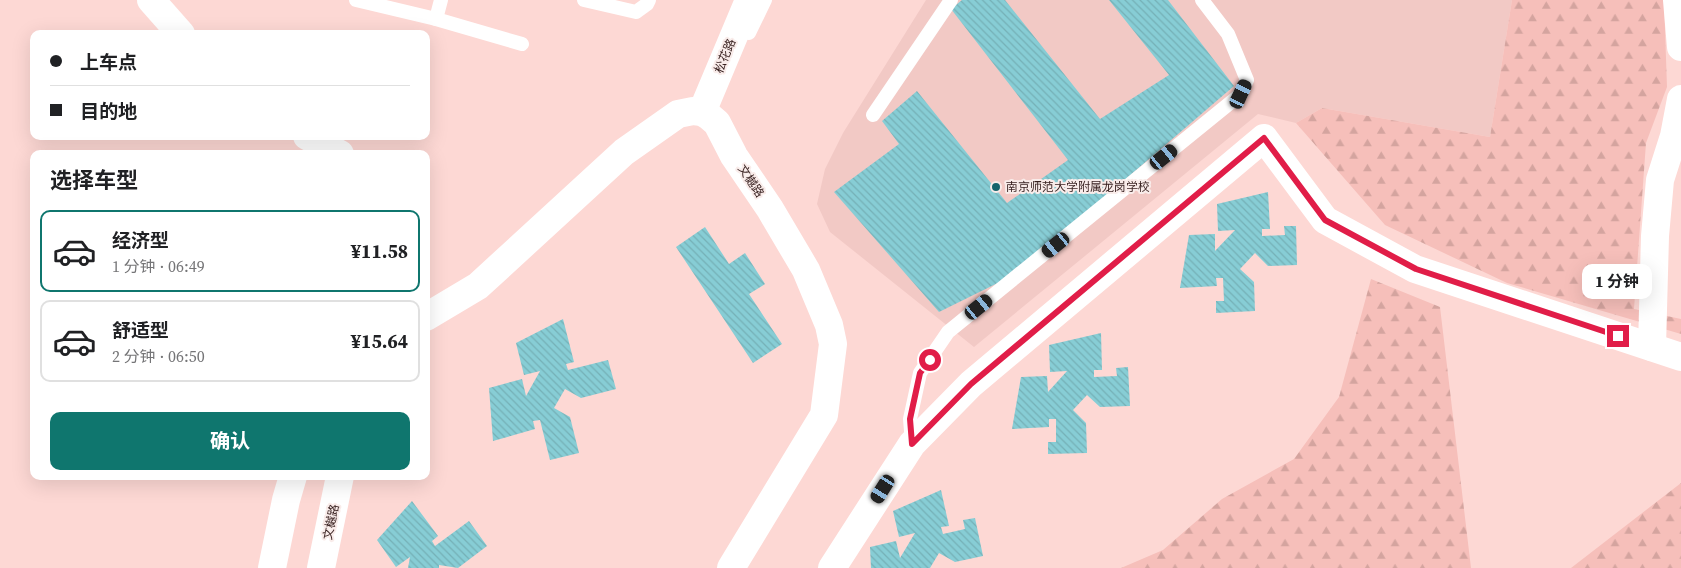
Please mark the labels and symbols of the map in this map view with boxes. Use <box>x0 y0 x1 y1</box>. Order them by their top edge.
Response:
street label: 松花路 <box>711 36 739 76</box>
car <box>1227 77 1254 111</box>
car <box>1147 142 1180 172</box>
street label: 文樾路 <box>734 162 768 200</box>
place label: 南京师范大学附属龙岗学校 <box>1006 179 1150 195</box>
marker: 南京师范大学附属龙岗学校 <box>990 181 1002 193</box>
car <box>1039 230 1072 260</box>
callout: 1 分钟 <box>1583 264 1653 298</box>
car <box>962 292 995 322</box>
route end <box>1607 325 1629 347</box>
route start <box>919 349 941 371</box>
car <box>868 472 897 506</box>
street label: 文樾路 <box>319 503 343 541</box>

